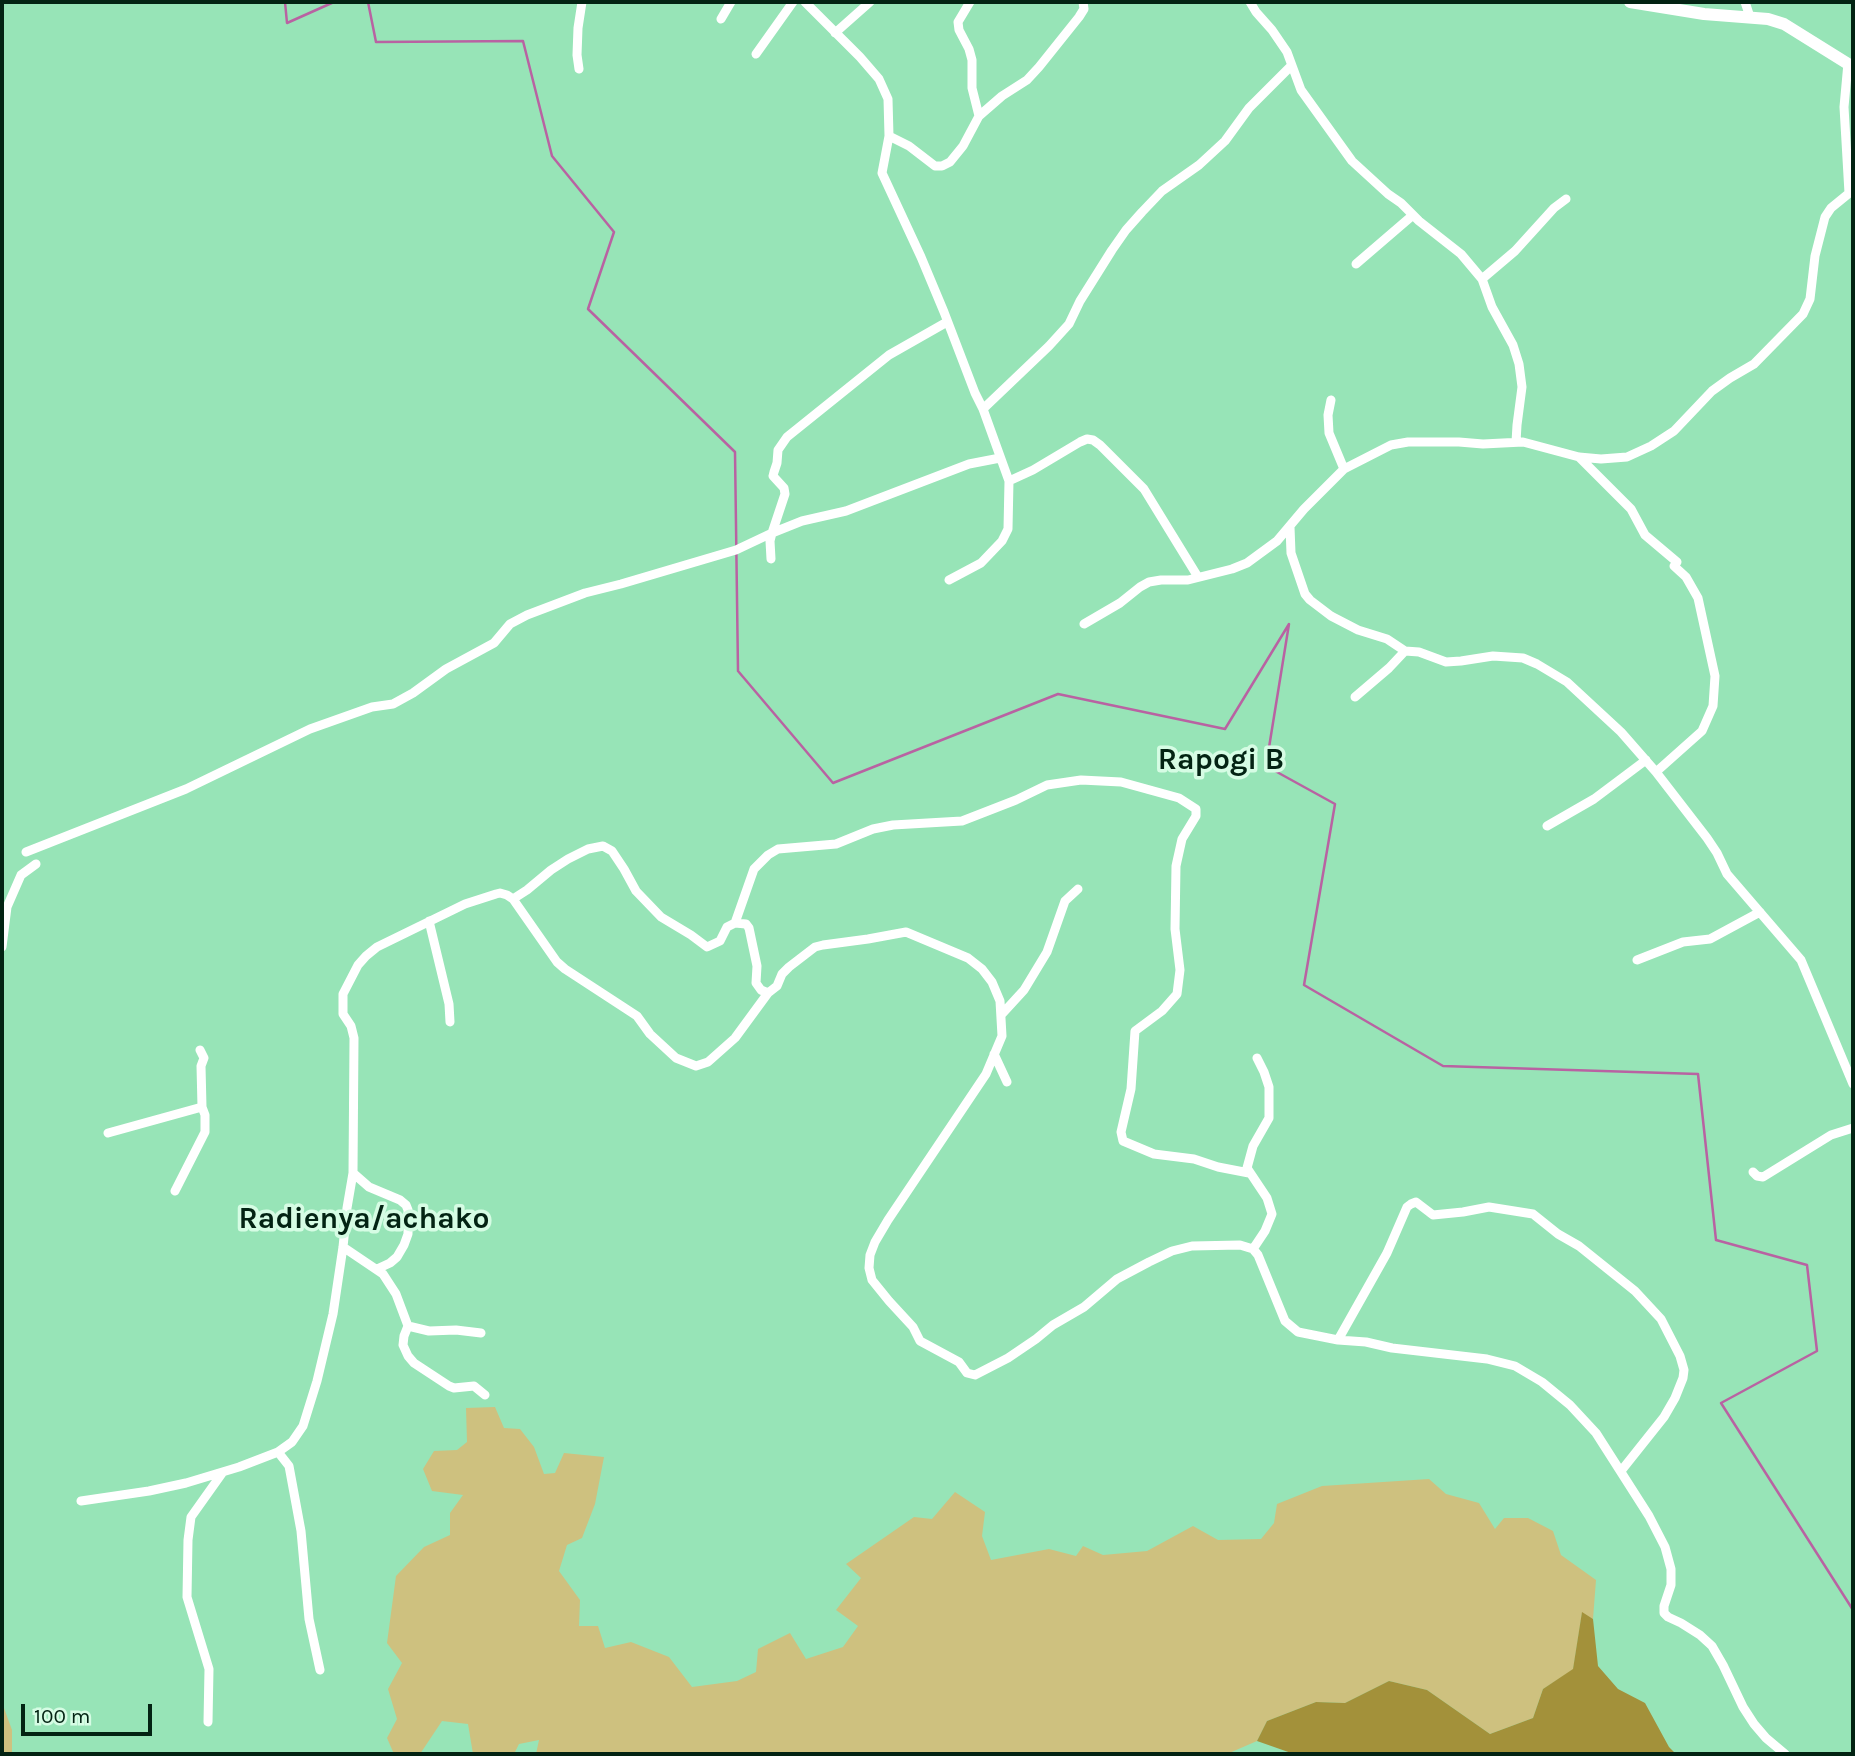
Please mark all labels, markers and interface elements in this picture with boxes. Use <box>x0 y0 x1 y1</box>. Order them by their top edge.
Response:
district label: Rapogi B <box>1158 742 1284 778</box>
district label: Radienya/achako <box>239 1201 489 1237</box>
scale bar <box>24 1690 156 1734</box>
text: 100 m <box>34 1704 91 1728</box>

